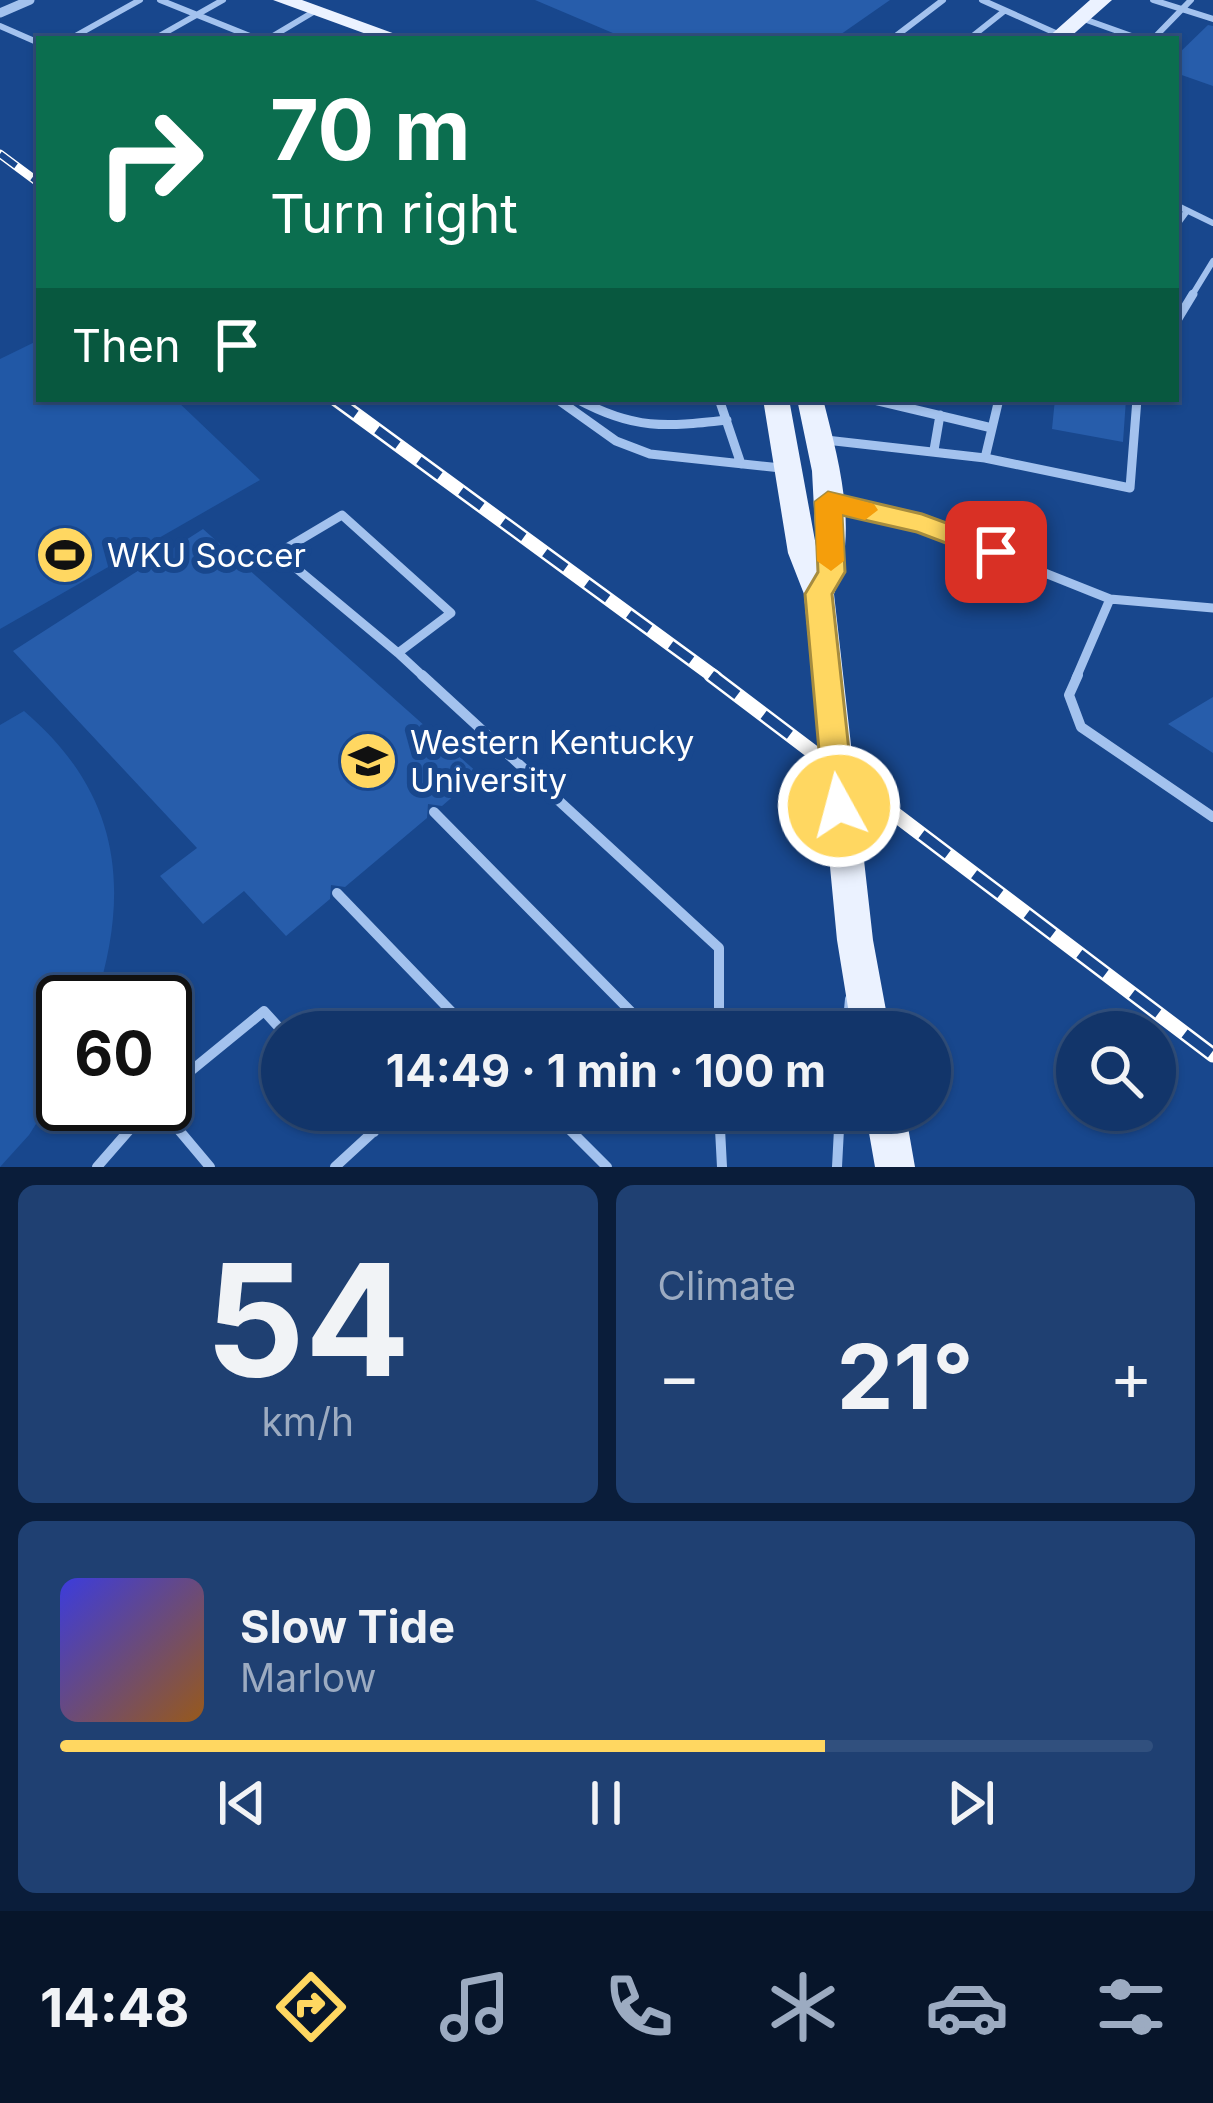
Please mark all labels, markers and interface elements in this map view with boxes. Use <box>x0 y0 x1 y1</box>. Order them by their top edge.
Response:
text: 70 m <box>270 79 471 180</box>
icon: right <box>72 84 228 240</box>
text: Turn right <box>270 181 518 246</box>
icon: arrive <box>204 312 270 378</box>
text: Then <box>72 318 180 373</box>
pin <box>945 501 1047 603</box>
icon: arrive <box>963 519 1029 585</box>
sports icon: WKU Soccer <box>34 524 96 586</box>
place label: WKU Soccer <box>107 535 306 575</box>
place label: Western Kentucky University <box>410 722 694 800</box>
school or university icon: Western Kentucky University <box>337 730 399 792</box>
position arrow <box>776 743 902 869</box>
speed limit sign: 60 <box>36 975 192 1131</box>
map controls <box>1056 1011 1176 1131</box>
button: search <box>1056 1011 1176 1131</box>
text: 14:49 · 1 min · 100 m <box>386 1043 826 1098</box>
text: 54 <box>205 1225 410 1414</box>
text: Climate <box>658 1262 796 1309</box>
text: 21° <box>837 1322 974 1431</box>
text: − <box>658 1336 701 1416</box>
text: + <box>1109 1336 1153 1416</box>
text: km/h <box>261 1398 354 1445</box>
text: Slow Tide <box>240 1599 455 1654</box>
text: Marlow <box>240 1654 376 1701</box>
icon: previous <box>209 1770 275 1836</box>
icon: pause <box>573 1770 639 1836</box>
icon: next <box>938 1770 1004 1836</box>
icon: directions <box>269 1965 353 2049</box>
icon: music <box>433 1965 517 2049</box>
icon: phone <box>597 1965 681 2049</box>
icon: climate <box>761 1965 845 2049</box>
icon: car <box>925 1965 1009 2049</box>
icon: filters <box>1089 1965 1173 2049</box>
text: 14:48 <box>40 1975 189 2040</box>

